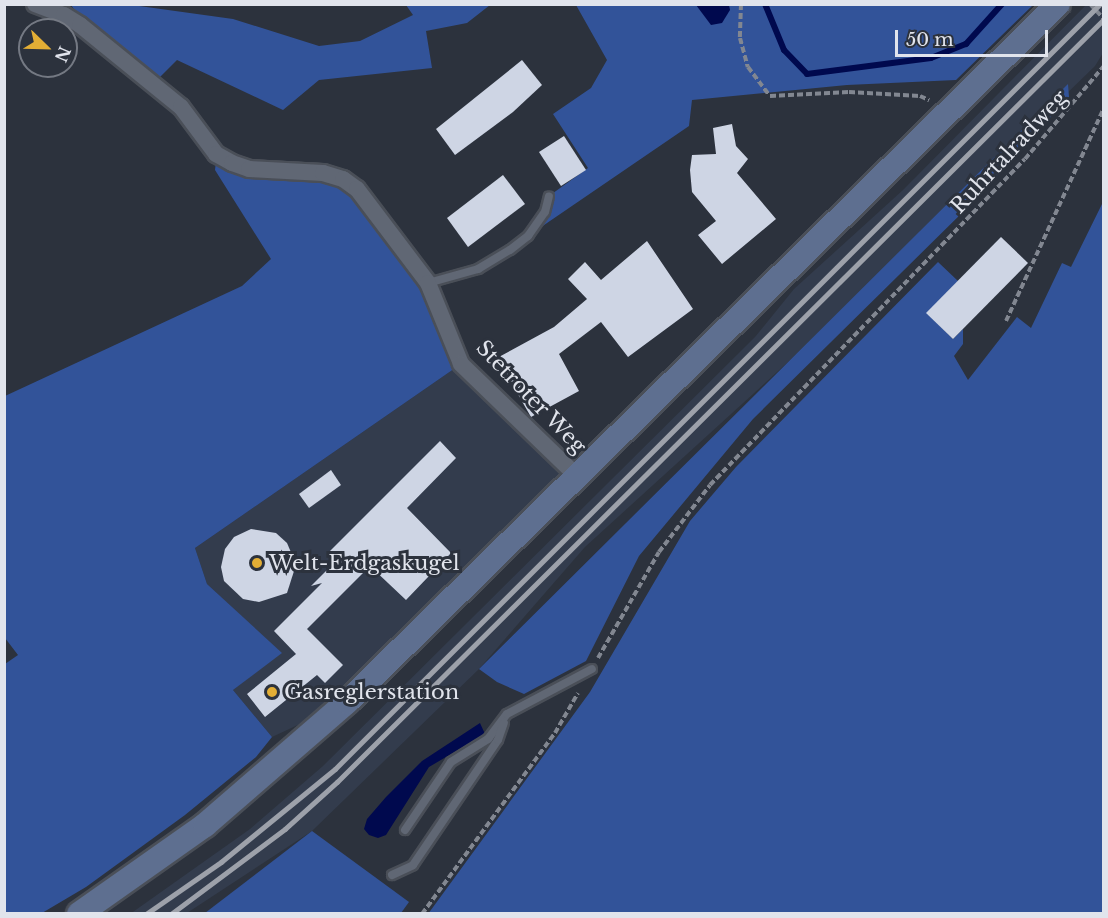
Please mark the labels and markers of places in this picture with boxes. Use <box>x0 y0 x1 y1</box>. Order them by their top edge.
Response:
place label: Welt-Erdgaskugel <box>269 550 460 576</box>
marker: Welt-Erdgaskugel <box>250 556 264 570</box>
place label: Gasreglerstation <box>284 679 459 705</box>
marker: Gasreglerstation <box>265 685 279 699</box>

